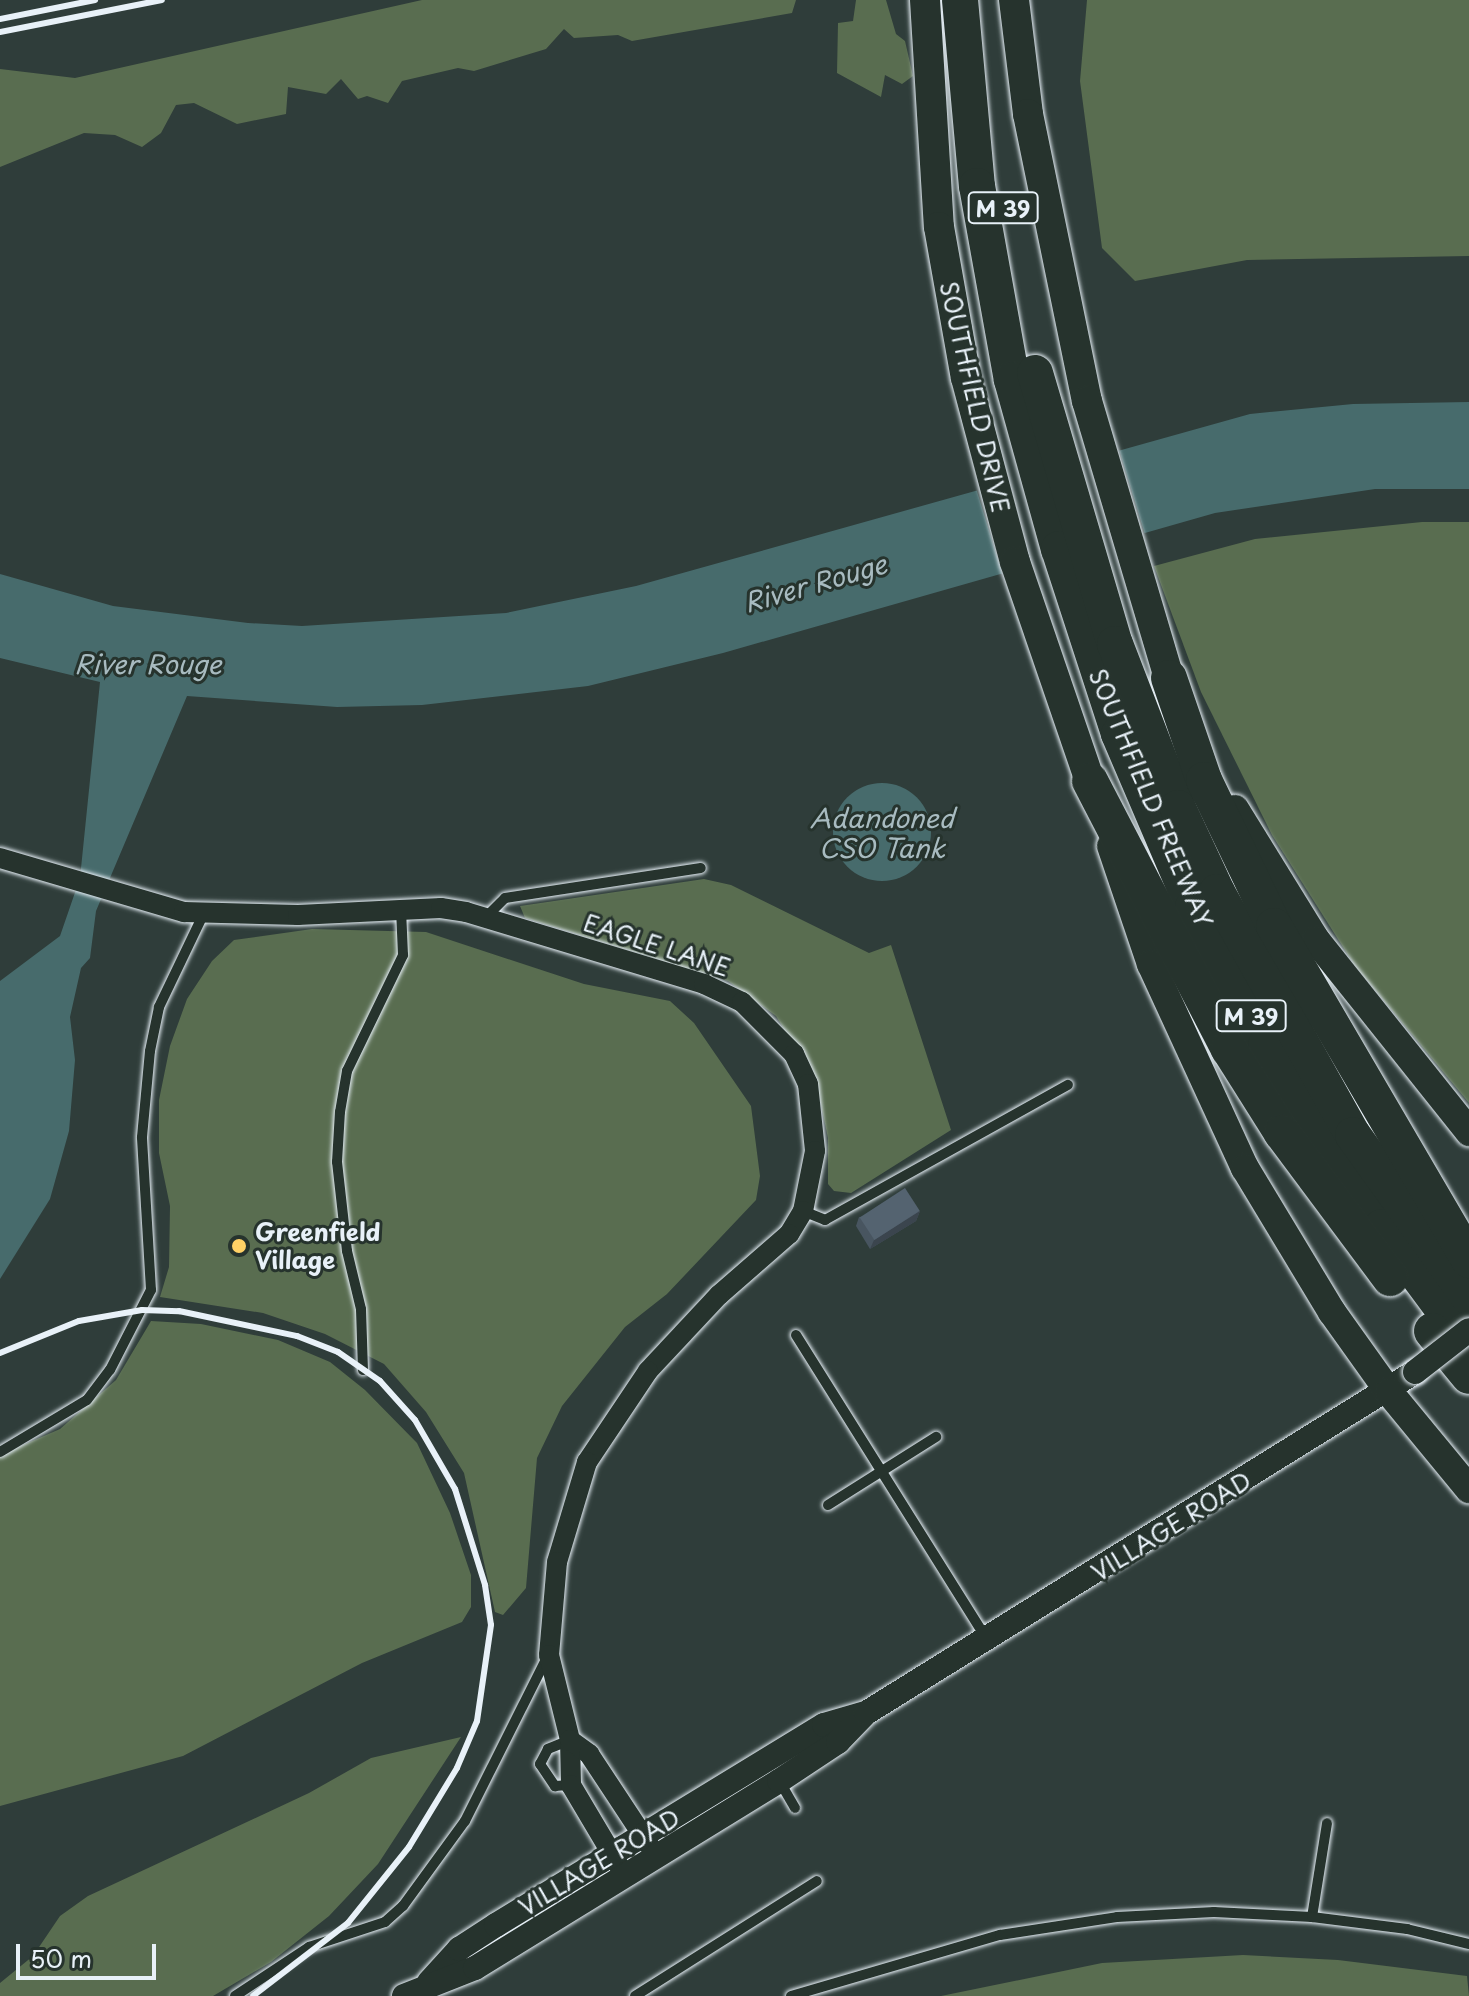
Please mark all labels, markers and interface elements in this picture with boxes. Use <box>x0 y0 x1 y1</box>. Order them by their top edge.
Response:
road number: M 39 <box>967 190 1039 226</box>
street label: SOUTHFIELD DRIVE <box>934 279 1016 515</box>
water label: River Rouge <box>740 548 890 618</box>
water label: River Rouge <box>74 648 222 680</box>
street label: SOUTHFIELD FREEWAY <box>1084 665 1218 931</box>
water label: Adandoned CSO Tank <box>810 802 954 864</box>
street label: EAGLE LANE <box>579 907 735 983</box>
road number: M 39 <box>1215 998 1287 1034</box>
place label: Greenfield Village <box>255 1218 380 1274</box>
marker: Greenfield Village <box>230 1237 248 1255</box>
street label: VILLAGE ROAD <box>1085 1465 1257 1587</box>
street label: VILLAGE ROAD <box>513 1802 685 1922</box>
scale bar <box>20 1928 160 1978</box>
text: 50 m <box>30 1940 92 1976</box>

